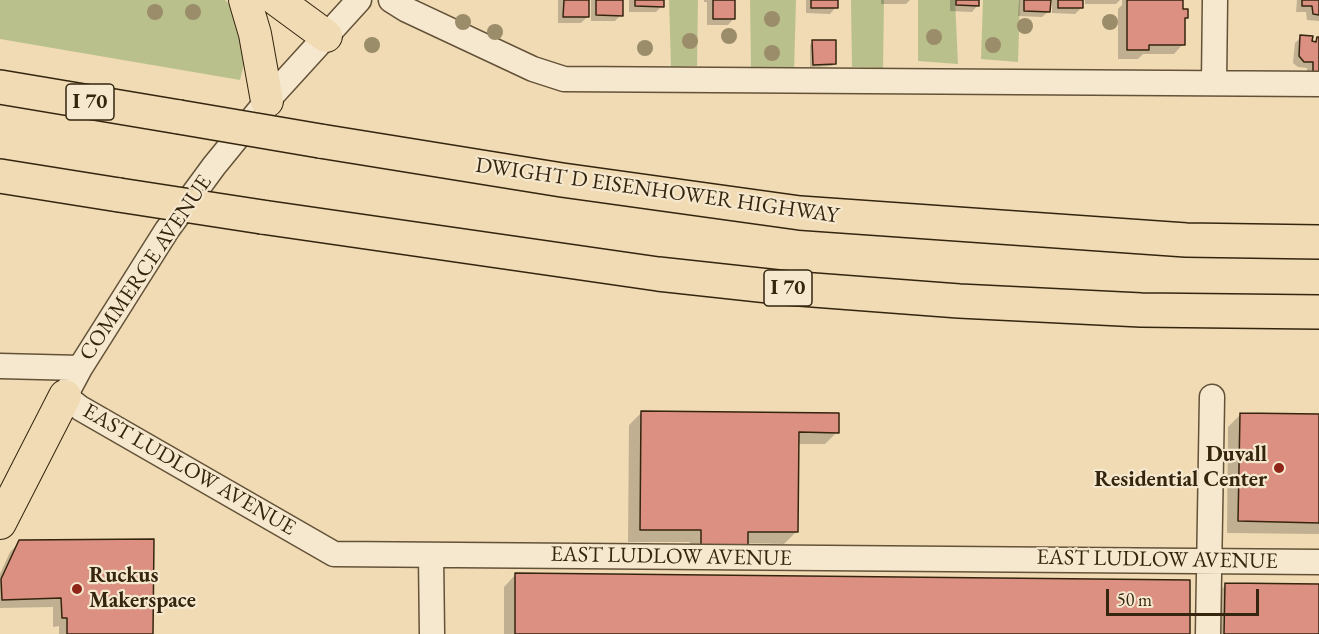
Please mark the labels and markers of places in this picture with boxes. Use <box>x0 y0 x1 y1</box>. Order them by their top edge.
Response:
place label: Duvall Residential Center <box>1094 442 1267 494</box>
marker: Duvall Residential Center <box>1272 461 1286 475</box>
place label: Ruckus Makerspace <box>89 563 196 614</box>
marker: Ruckus Makerspace <box>70 582 84 596</box>

